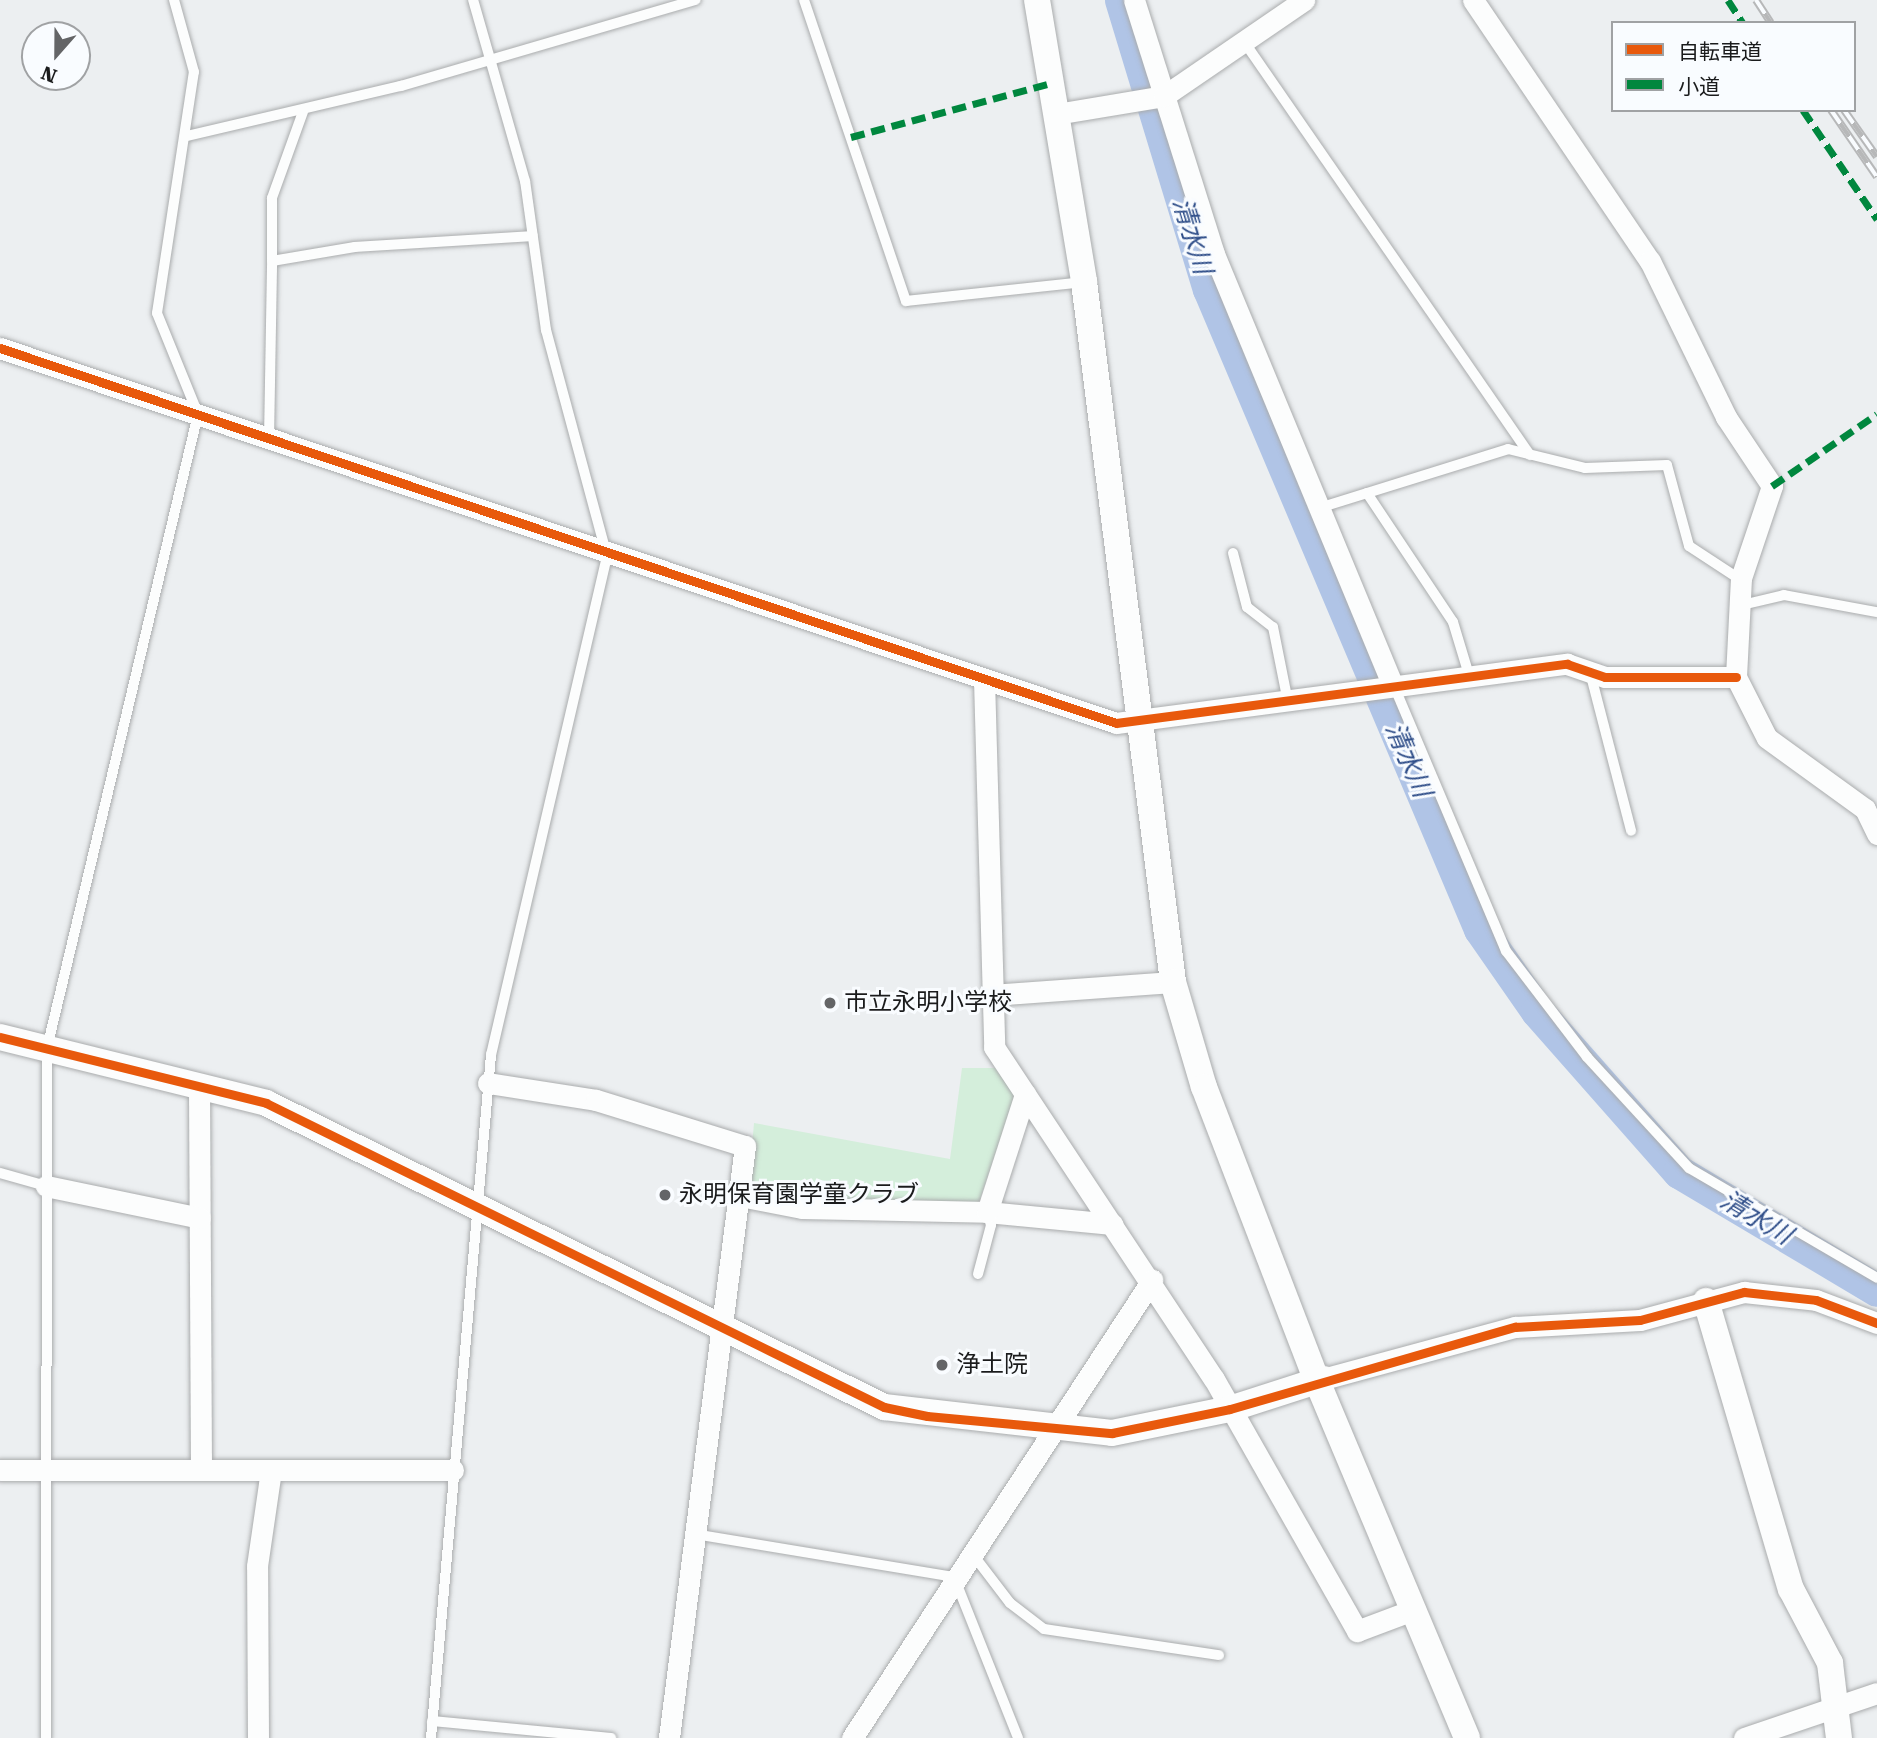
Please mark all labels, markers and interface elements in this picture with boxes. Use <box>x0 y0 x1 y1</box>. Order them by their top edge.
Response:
north arrow <box>21 21 91 91</box>
legend <box>1611 21 1856 112</box>
text: 自転車道 <box>1678 40 1762 64</box>
text: N <box>38 61 60 88</box>
text: 小道 <box>1678 75 1720 99</box>
water label: 清水川 <box>1166 194 1218 278</box>
water label: 清水川 <box>1378 718 1438 802</box>
place label: 市立永明小学校 <box>844 989 1012 1017</box>
marker: 市立永明小学校 <box>822 995 838 1011</box>
place label: 永明保育園学童クラブ <box>679 1181 919 1209</box>
water label: 清水川 <box>1715 1185 1797 1251</box>
marker: 永明保育園学童クラブ <box>657 1187 673 1203</box>
place label: 浄土院 <box>956 1351 1028 1379</box>
marker: 浄土院 <box>934 1357 950 1373</box>

